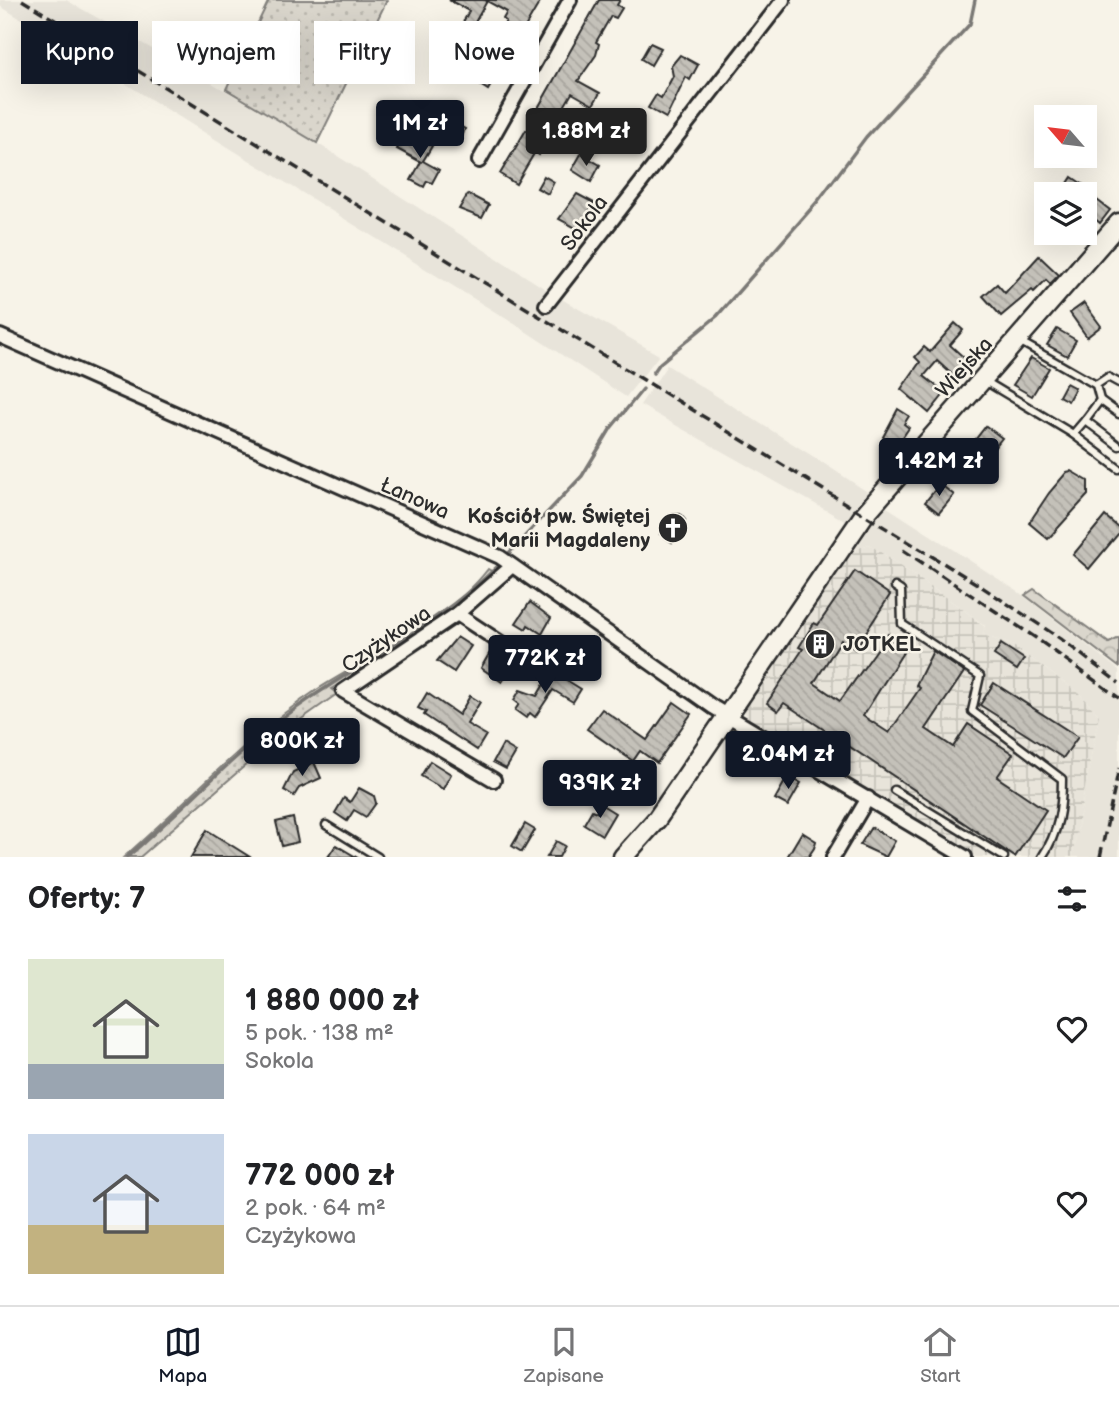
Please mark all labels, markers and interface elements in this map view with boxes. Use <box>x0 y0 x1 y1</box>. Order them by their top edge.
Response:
chip: Kupno <box>21 21 138 84</box>
chip: Wynajem <box>152 21 300 84</box>
chip: Filtry <box>314 21 415 84</box>
chip: Nowe <box>429 21 539 84</box>
pin: 1M zł <box>371 100 469 160</box>
north arrow <box>1034 105 1097 168</box>
map controls <box>1034 105 1097 245</box>
pin: 1.88M zł <box>514 108 658 168</box>
text: 1M zł <box>392 109 448 137</box>
text: 1.88M zł <box>542 117 630 145</box>
button: layers <box>1034 182 1097 245</box>
street label: Sokola <box>555 191 613 256</box>
street label: Wiejska <box>931 332 998 403</box>
pin: 1.42M zł <box>867 438 1011 498</box>
text: 1.42M zł <box>895 447 983 475</box>
street label: Łanowa <box>376 472 453 525</box>
place label: Kościół pw. Świętej Marii Magdaleny <box>467 502 650 553</box>
church icon: Kościół pw. Świętej Marii Magdaleny <box>656 511 690 545</box>
street label: Czyżykowa <box>337 601 435 678</box>
building icon: JOTKEL <box>803 627 837 661</box>
place label: JOTKEL <box>843 632 921 657</box>
pin: 772K zł <box>480 636 610 695</box>
text: 772K zł <box>504 644 586 672</box>
pin: 800K zł <box>237 718 367 778</box>
text: 800K zł <box>260 727 344 755</box>
pin: 2.04M zł <box>716 732 860 791</box>
text: 2.04M zł <box>742 740 834 768</box>
pin: 939K zł <box>535 760 665 820</box>
text: 939K zł <box>559 769 641 797</box>
icon: filters <box>1053 880 1091 918</box>
text: Oferty: 7 <box>28 881 146 917</box>
text: 1 880 000 zł <box>245 983 419 1019</box>
icon: home <box>84 987 168 1071</box>
icon: heart <box>1053 1010 1091 1048</box>
text: 5 pok. · 138 m² <box>245 1019 394 1047</box>
text: Sokola <box>245 1047 314 1075</box>
text: 772 000 zł <box>245 1158 395 1194</box>
icon: home <box>84 1162 168 1246</box>
icon: heart <box>1053 1185 1091 1223</box>
text: 2 pok. · 64 m² <box>245 1194 386 1222</box>
text: Czyżykowa <box>245 1222 356 1250</box>
tab: Mapa <box>158 1323 207 1388</box>
tab: Zapisane <box>524 1323 604 1388</box>
tab: Start <box>920 1323 961 1388</box>

